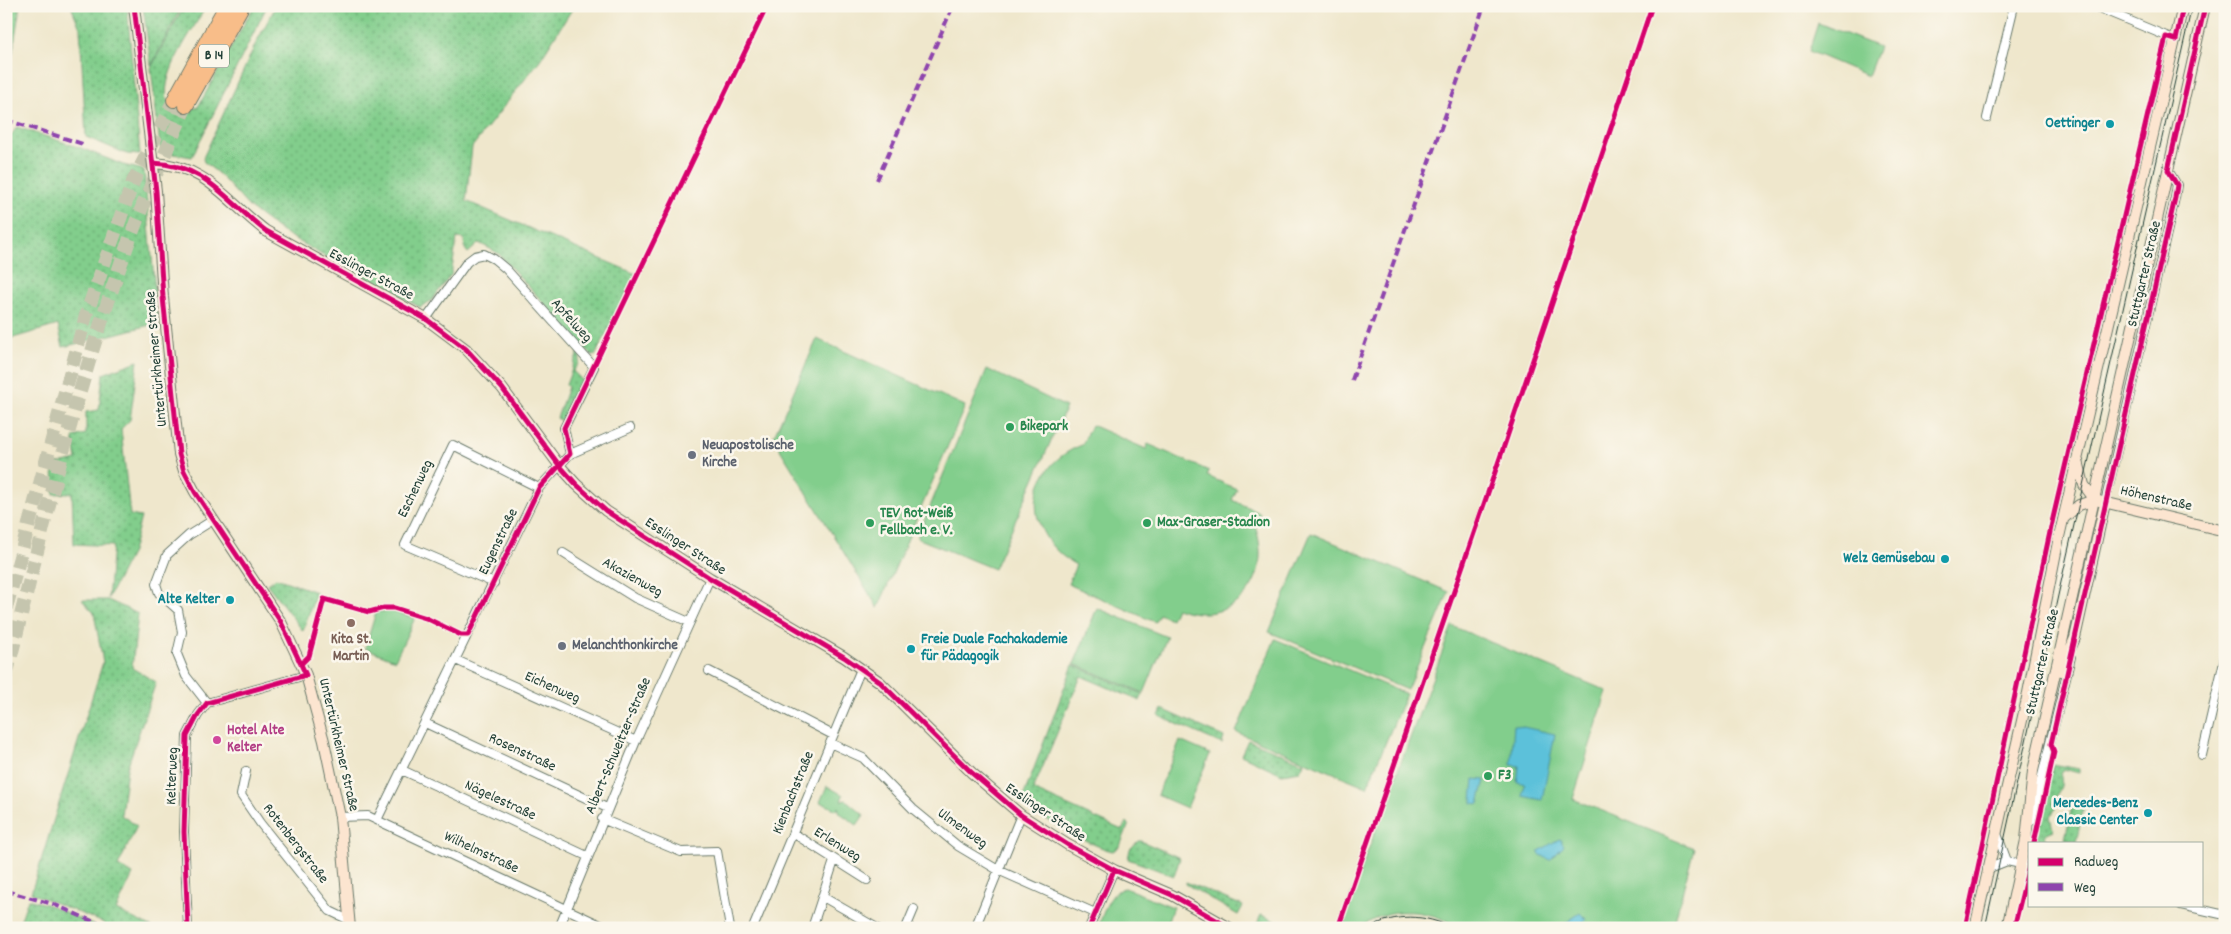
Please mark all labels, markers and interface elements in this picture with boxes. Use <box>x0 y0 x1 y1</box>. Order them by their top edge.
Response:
road number: B 14 <box>199 44 229 68</box>
place label: Oettinger <box>2045 113 2100 135</box>
marker: Oettinger <box>2104 118 2116 130</box>
street label: Stuttgarter Straße <box>2122 218 2168 329</box>
street label: Esslinger Straße <box>325 243 418 307</box>
street label: Untertürkheimer Straße <box>140 290 174 428</box>
street label: Apfelweg <box>545 294 597 348</box>
place label: Bikepark <box>1020 416 1068 438</box>
marker: Bikepark <box>1004 421 1016 433</box>
place label: Neuapostolische Kirche <box>702 435 794 474</box>
marker: Neuapostolische Kirche <box>686 449 698 461</box>
street label: Eschenweg <box>392 456 440 522</box>
street label: Höhenstraße <box>2118 480 2194 518</box>
place label: TEV Rot-Weiß Fellbach e. V. <box>880 503 954 542</box>
street label: Eugenstraße <box>473 505 525 579</box>
street label: Esslinger Straße <box>640 512 730 582</box>
place label: Max-Graser-Stadion <box>1157 512 1270 534</box>
marker: TEV Rot-Weiß Fellbach e. V. <box>864 517 876 529</box>
marker: Max-Graser-Stadion <box>1141 517 1153 529</box>
place label: Welz Gemüsebau <box>1843 548 1936 570</box>
street label: Akazienweg <box>598 552 666 604</box>
marker: Welz Gemüsebau <box>1939 553 1951 565</box>
place label: Alte Kelter <box>158 589 220 611</box>
marker: Alte Kelter <box>224 594 236 606</box>
street label: Stuttgarter Straße <box>2020 606 2066 717</box>
marker: Kita St. Martin <box>345 617 357 629</box>
place label: Kita St. Martin <box>331 629 372 668</box>
place label: Freie Duale Fachakademie für Pädagogik <box>920 629 1068 668</box>
place label: Melanchthonkirche <box>572 635 678 657</box>
marker: Melanchthonkirche <box>556 640 568 652</box>
marker: Freie Duale Fachakademie für Pädagogik <box>905 643 917 655</box>
street label: Eichenweg <box>521 666 583 710</box>
street label: Albert-Schweitzer-Straße <box>580 674 658 818</box>
street label: Untertürkheimer Straße <box>312 676 364 814</box>
place label: Hotel Alte Kelter <box>227 720 285 759</box>
street label: Rosenstraße <box>485 728 560 778</box>
marker: Hotel Alte Kelter <box>211 734 223 746</box>
street label: Kelterweg <box>161 747 185 805</box>
street label: Kienbachstraße <box>767 748 821 838</box>
place label: F3 <box>1498 765 1512 787</box>
marker: F3 <box>1482 770 1494 782</box>
street label: Nägelestraße <box>461 775 540 827</box>
street label: Esslinger Straße <box>1000 778 1090 848</box>
place label: Mercedes-Benz Classic Center <box>2053 793 2138 832</box>
street label: Rotenbergstraße <box>257 799 334 889</box>
street label: Ulmenweg <box>932 803 992 855</box>
marker: Mercedes-Benz Classic Center <box>2142 807 2154 819</box>
street label: Erlenweg <box>809 822 865 868</box>
street label: Wilhelmstraße <box>440 826 522 880</box>
legend <box>2028 842 2204 906</box>
text: Radweg <box>2074 852 2118 874</box>
text: Weg <box>2074 878 2096 900</box>

